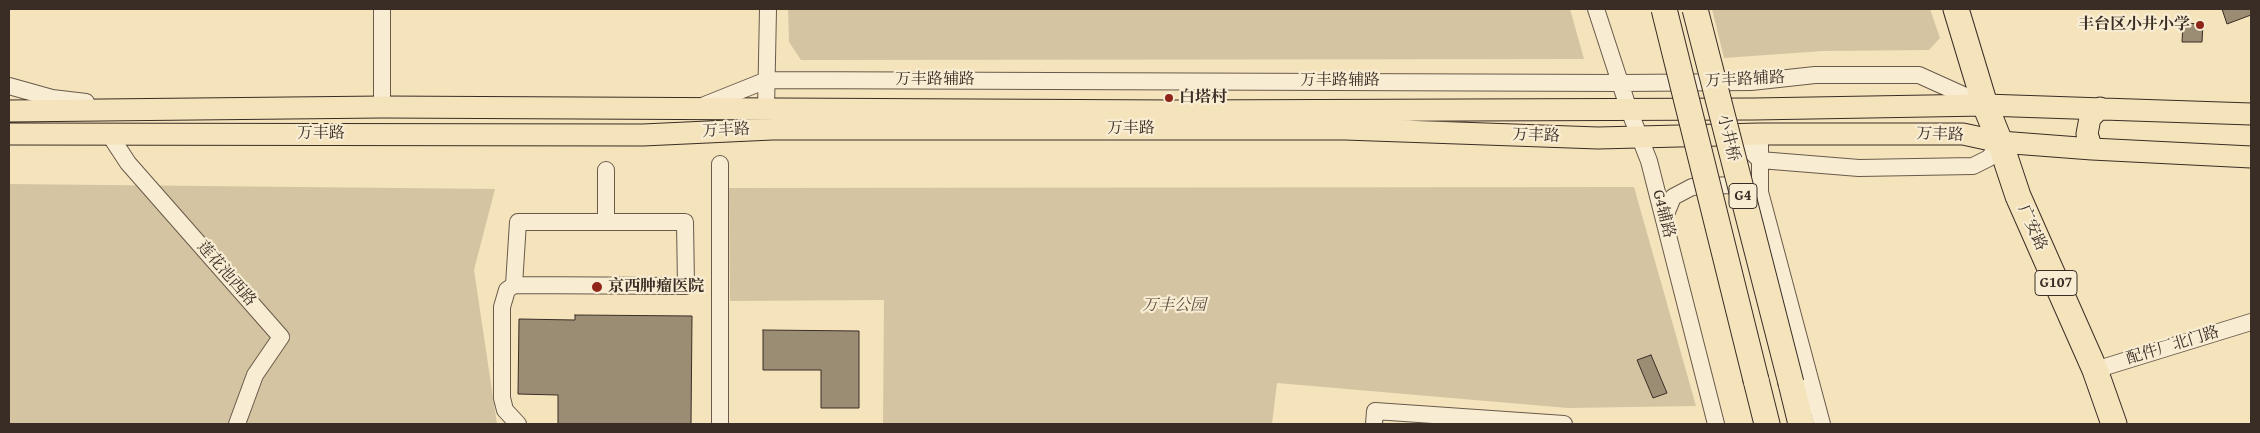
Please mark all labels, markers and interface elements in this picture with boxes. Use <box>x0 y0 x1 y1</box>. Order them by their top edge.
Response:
place label: 丰台区小井小学 <box>2078 15 2190 35</box>
marker: 丰台区小井小学 <box>2194 19 2206 31</box>
street label: 万丰路辅路 <box>1705 68 1785 92</box>
street label: 万丰路辅路 <box>895 70 975 90</box>
street label: 万丰路辅路 <box>1300 71 1380 91</box>
place label: 白塔村 <box>1179 88 1227 108</box>
marker: 白塔村 <box>1163 92 1175 104</box>
street label: 小井桥 <box>1713 112 1743 164</box>
street label: 万丰路 <box>1107 119 1155 139</box>
street label: 万丰路 <box>702 120 750 142</box>
street label: 万丰路 <box>297 124 345 144</box>
street label: 万丰路 <box>1916 125 1964 145</box>
street label: 万丰路 <box>1512 126 1560 146</box>
road number: G4 <box>1729 184 1757 208</box>
street label: G4辅路 <box>1648 188 1678 240</box>
street label: 广安路 <box>2013 202 2051 254</box>
street label: 莲花池西路 <box>193 238 259 310</box>
road number: G107 <box>2035 270 2077 296</box>
place label: 京西肿瘤医院 <box>608 277 704 297</box>
marker: 京西肿瘤医院 <box>590 280 604 294</box>
park label: 万丰公园 <box>1142 296 1206 316</box>
street label: 配件厂北门路 <box>2124 323 2222 369</box>

